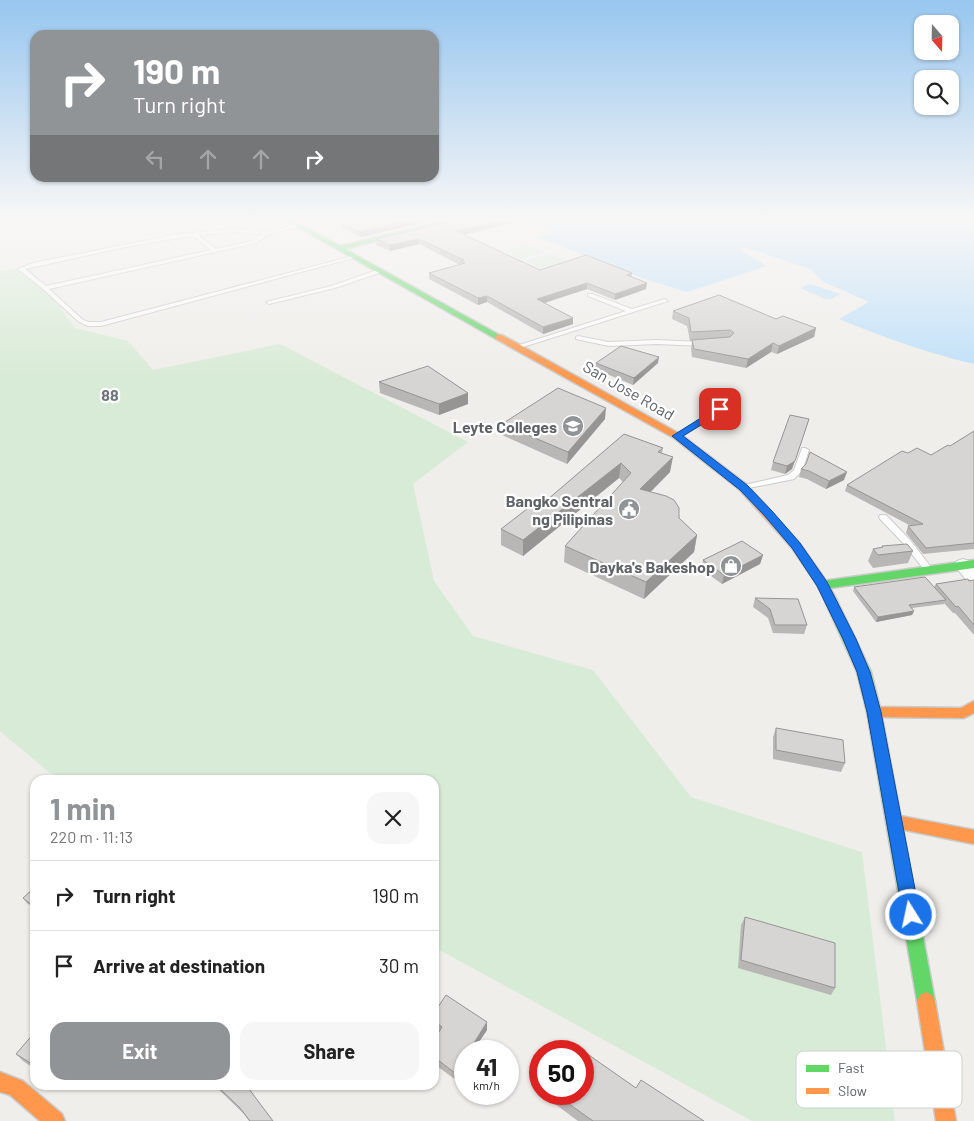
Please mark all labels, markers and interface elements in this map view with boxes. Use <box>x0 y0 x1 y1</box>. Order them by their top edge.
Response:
north arrow <box>914 15 959 60</box>
map controls <box>914 15 959 115</box>
text: 190 m <box>133 49 220 91</box>
icon: right <box>50 50 115 115</box>
button: search <box>914 70 959 115</box>
text: Turn right <box>133 91 226 117</box>
icon: left <box>141 145 169 173</box>
icon: ahead <box>194 145 222 173</box>
icon: ahead <box>247 145 275 173</box>
icon: right <box>300 145 328 173</box>
street label: San Jose Road <box>580 356 678 424</box>
district label: 88 <box>101 385 119 404</box>
pin <box>699 388 741 430</box>
icon: arrive <box>706 395 734 423</box>
school or university icon: Leyte Colleges <box>561 414 585 438</box>
place label: Leyte Colleges <box>453 417 557 436</box>
place label: Bangko Sentral ng Pilipinas <box>506 491 613 528</box>
public building icon: Bangko Sentral ng Pilipinas <box>617 497 641 521</box>
shop icon: Dayka's Bakeshop <box>719 554 743 578</box>
place label: Dayka's Bakeshop <box>590 557 715 576</box>
text: 1 min <box>50 790 116 826</box>
button: close <box>367 792 419 844</box>
text: 220 m · 11:13 <box>50 827 133 846</box>
icon: right <box>50 882 78 910</box>
text: Turn right <box>93 884 175 907</box>
text: 190 m <box>372 884 419 907</box>
position arrow <box>884 888 936 940</box>
icon: arrive <box>50 952 78 980</box>
text: Arrive at destination <box>93 954 265 977</box>
text: 30 m <box>379 954 419 977</box>
button: Exit <box>50 1022 230 1080</box>
button: Share <box>240 1022 419 1080</box>
speed limit sign: 50 <box>529 1040 594 1105</box>
text: 41 <box>476 1051 497 1081</box>
legend <box>796 1051 962 1108</box>
text: Fast <box>838 1059 864 1076</box>
text: km/h <box>473 1078 500 1092</box>
text: Slow <box>838 1082 867 1099</box>

